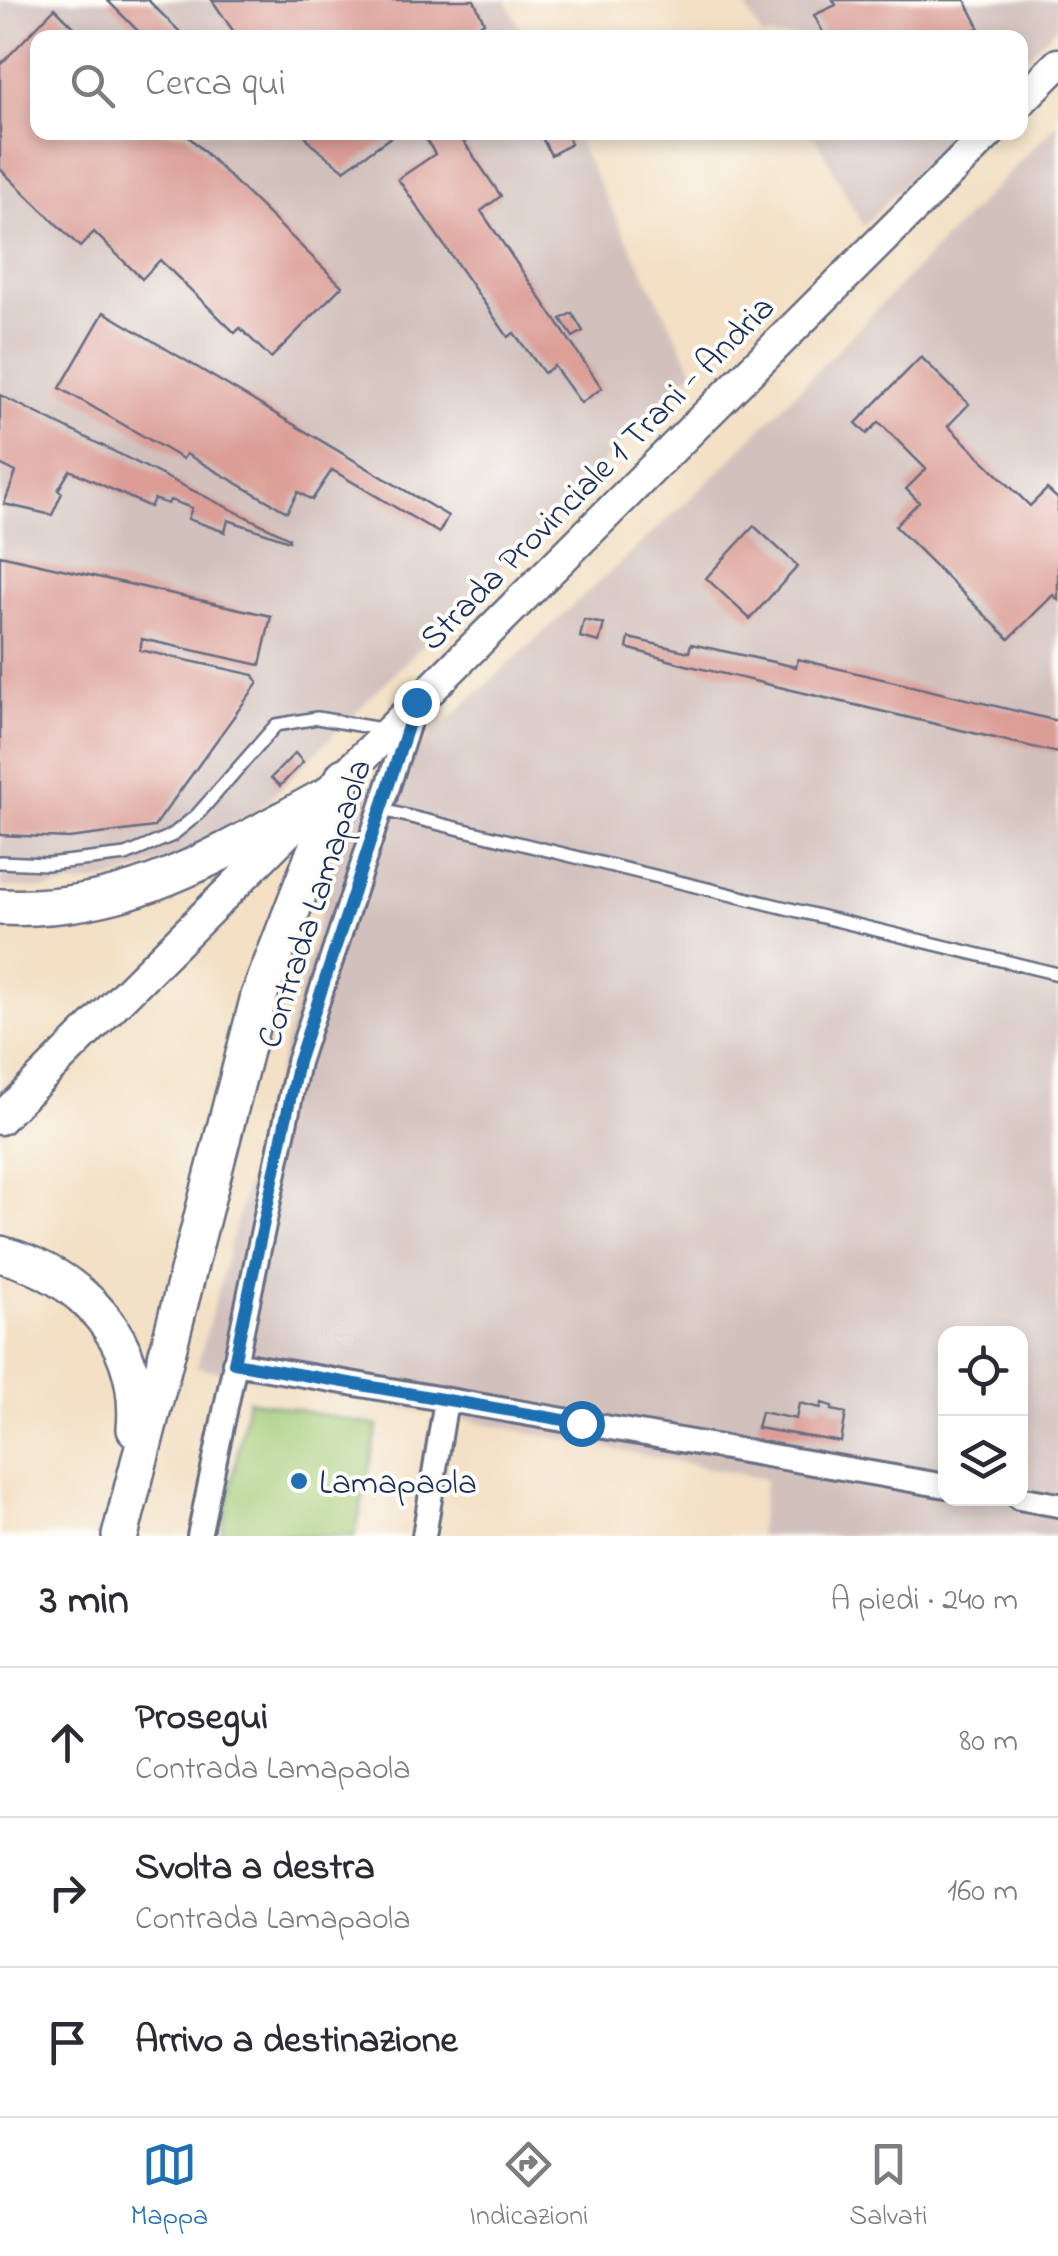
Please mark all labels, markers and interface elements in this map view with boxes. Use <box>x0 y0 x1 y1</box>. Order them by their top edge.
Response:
search box <box>30 30 1028 140</box>
text: Cerca qui <box>145 57 286 113</box>
icon: search <box>65 58 120 113</box>
street label: Strada Provinciale 1 Trani - Andria <box>409 285 788 664</box>
route end <box>394 680 440 726</box>
street label: Contrada Lamapaola <box>246 753 387 1055</box>
map controls <box>938 1326 1028 1506</box>
button: locate <box>938 1326 1028 1416</box>
route start <box>559 1401 605 1447</box>
button: layers <box>938 1416 1028 1506</box>
place label: Lamapaola <box>319 1459 477 1510</box>
marker: Lamapaola <box>288 1470 310 1492</box>
text: 3 min <box>40 1571 129 1632</box>
text: A piedi · 240 m <box>830 1578 1018 1625</box>
text: Prosegui <box>135 1691 268 1747</box>
icon: ahead <box>40 1715 95 1770</box>
text: 80 m <box>959 1719 1018 1766</box>
text: Contrada Lamapaola <box>135 1747 410 1794</box>
text: Svolta a destra <box>135 1841 375 1897</box>
icon: right <box>40 1865 95 1920</box>
text: 160 m <box>947 1869 1018 1916</box>
text: Contrada Lamapaola <box>135 1897 410 1944</box>
text: Arrivo a destinazione <box>135 2014 458 2070</box>
icon: arrive <box>40 2015 95 2070</box>
tab: Mappa <box>131 2137 208 2238</box>
tab: Indicazioni <box>469 2137 588 2238</box>
tab: Salvati <box>849 2137 927 2238</box>

